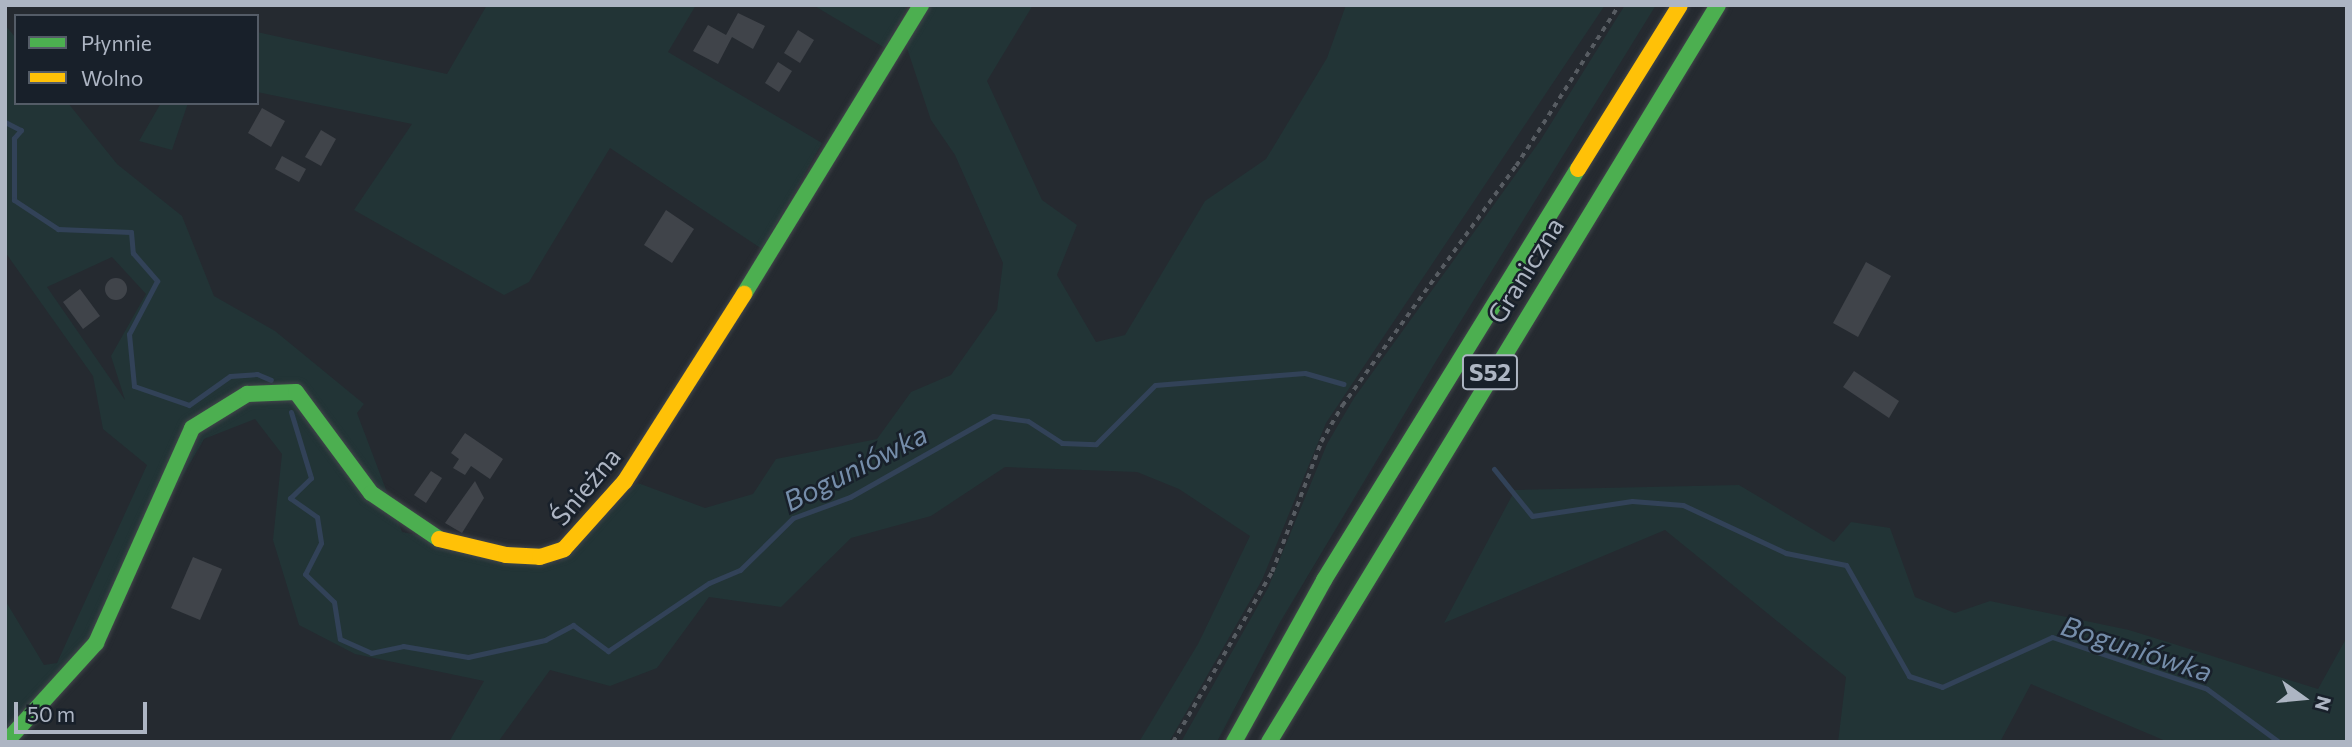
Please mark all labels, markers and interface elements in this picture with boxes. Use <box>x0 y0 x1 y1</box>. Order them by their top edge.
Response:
legend <box>14 14 259 105</box>
text: Płynnie <box>81 30 152 55</box>
text: Wolno <box>81 65 143 90</box>
street label: Graniczna <box>1480 211 1570 329</box>
road number: S52 <box>1460 352 1520 393</box>
water label: Boguniówka <box>777 416 933 518</box>
street label: Śnieżna <box>543 441 627 531</box>
water label: Boguniówka <box>2057 608 2217 688</box>
north arrow <box>2268 663 2338 733</box>
scale bar <box>18 688 150 732</box>
text: N <box>2311 694 2337 713</box>
text: 50 m <box>27 701 75 726</box>

